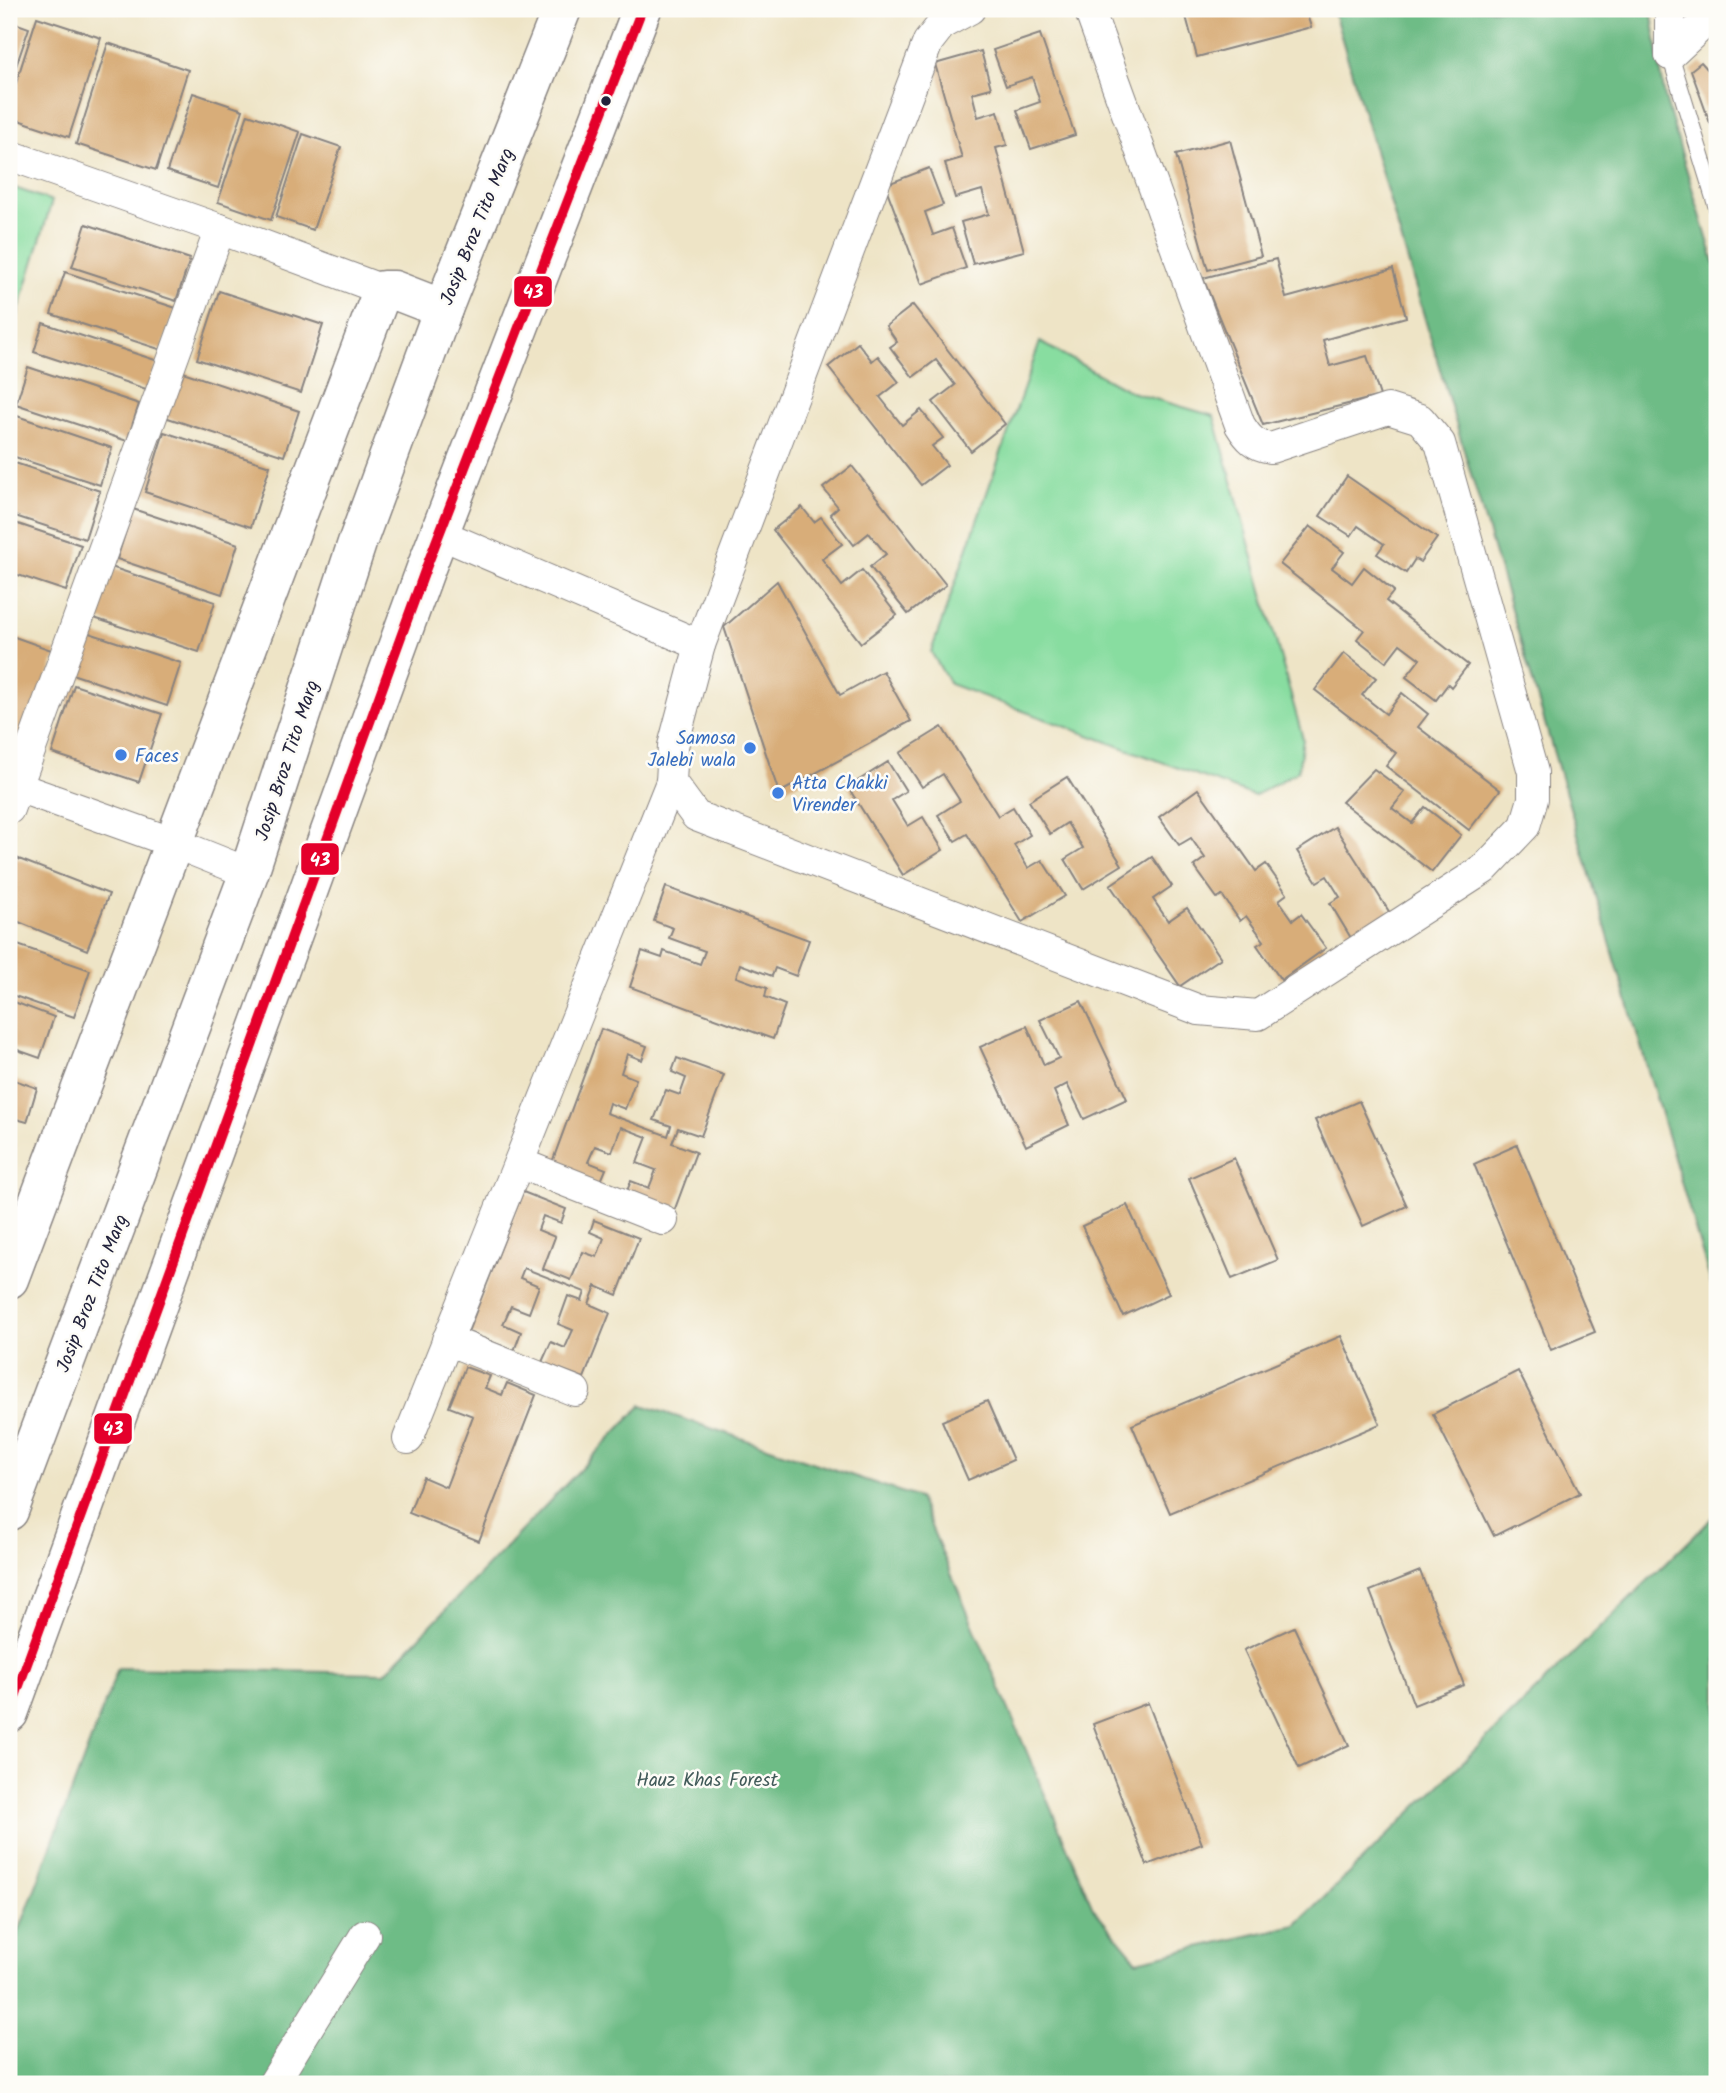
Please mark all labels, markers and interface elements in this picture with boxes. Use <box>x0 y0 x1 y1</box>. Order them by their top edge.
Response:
unlabelled marker <box>599 94 613 108</box>
street label: Josip Broz Tito Marg <box>433 144 523 310</box>
line badge: 43 <box>513 275 553 308</box>
text: 43 <box>523 278 543 308</box>
street label: Josip Broz Tito Marg <box>248 676 328 845</box>
place label: Samosa Jalebi wala <box>648 724 736 776</box>
marker: Samosa Jalebi wala <box>742 740 758 756</box>
place label: Faces <box>135 742 179 772</box>
marker: Faces <box>113 747 129 763</box>
place label: Atta Chakki Virender <box>792 769 889 821</box>
marker: Atta Chakki Virender <box>770 785 786 801</box>
line badge: 43 <box>300 842 340 876</box>
text: 43 <box>310 846 330 876</box>
street label: Josip Broz Tito Marg <box>49 1210 137 1377</box>
line badge: 43 <box>93 1412 133 1445</box>
text: 43 <box>103 1415 123 1445</box>
park label: Hauz Khas Forest <box>636 1766 778 1796</box>

